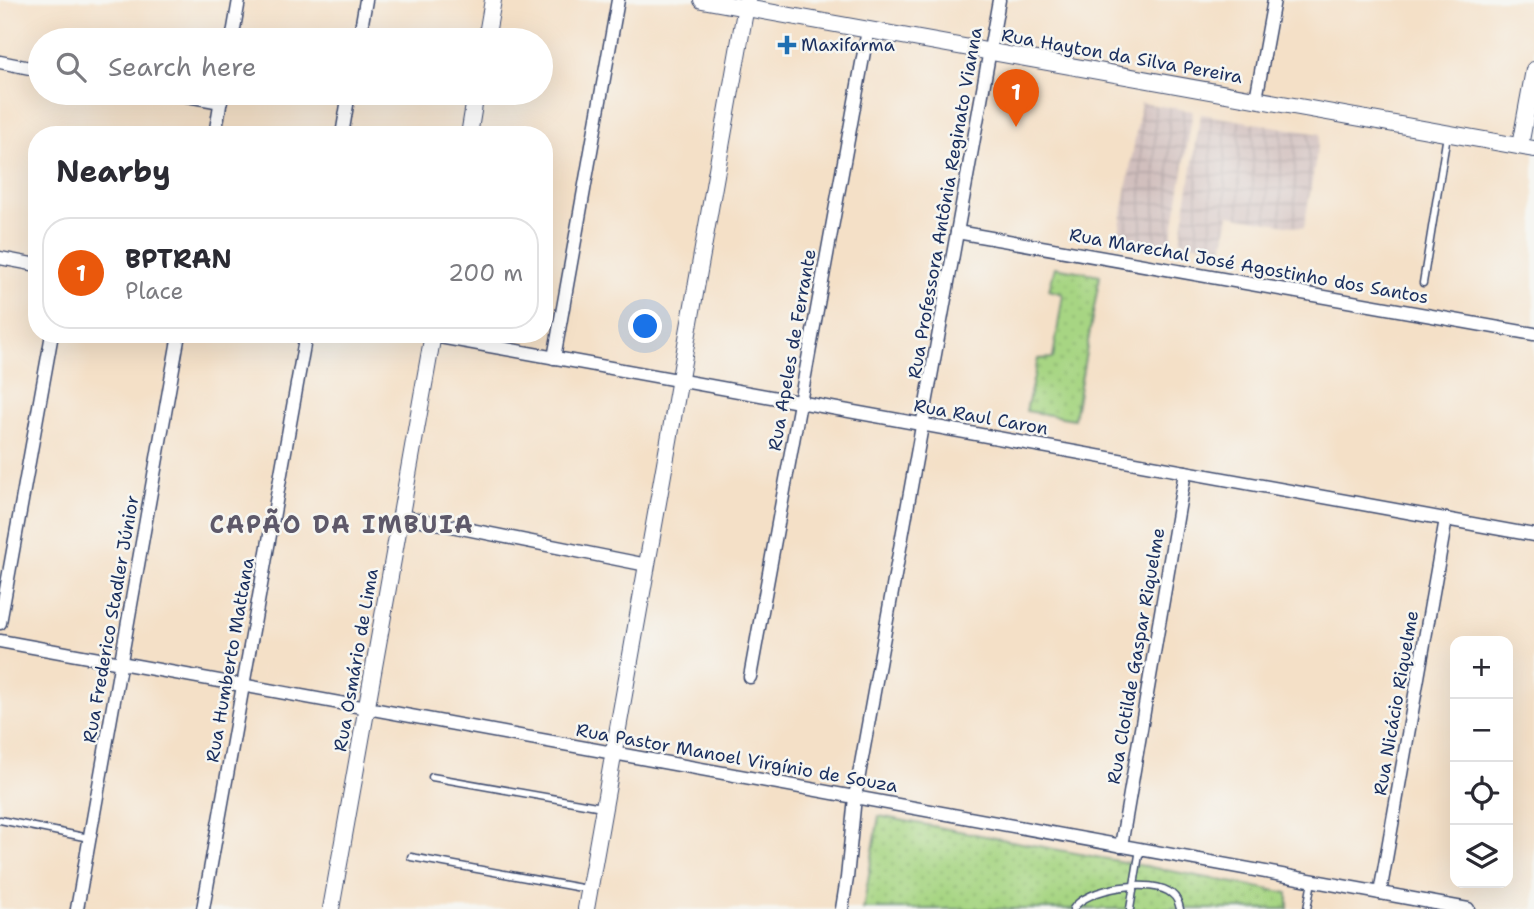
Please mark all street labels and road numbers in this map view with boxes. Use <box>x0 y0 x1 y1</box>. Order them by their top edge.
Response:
street label: Rua Hayton da Silva Pereira <box>1000 23 1244 89</box>
street label: Rua Professora Antônia Reginato Vianna <box>902 25 988 381</box>
street label: Rua Marechal José Agostinho dos Santos <box>1068 223 1430 309</box>
street label: Rua Apeles de Ferrante <box>762 247 822 453</box>
street label: Rua Raul Caron <box>912 393 1050 441</box>
street label: Rua Frederico Stadler Júnior <box>77 493 145 745</box>
street label: Rua Clotilde Gaspar Riquelme <box>1102 526 1170 786</box>
street label: Rua Humberto Mattana <box>200 556 260 764</box>
street label: Rua Osmário de Lima <box>328 567 384 753</box>
street label: Rua Nicácio Riquelme <box>1368 609 1424 797</box>
street label: Rua Pastor Manoel Virgínio de Souza <box>574 718 900 798</box>

